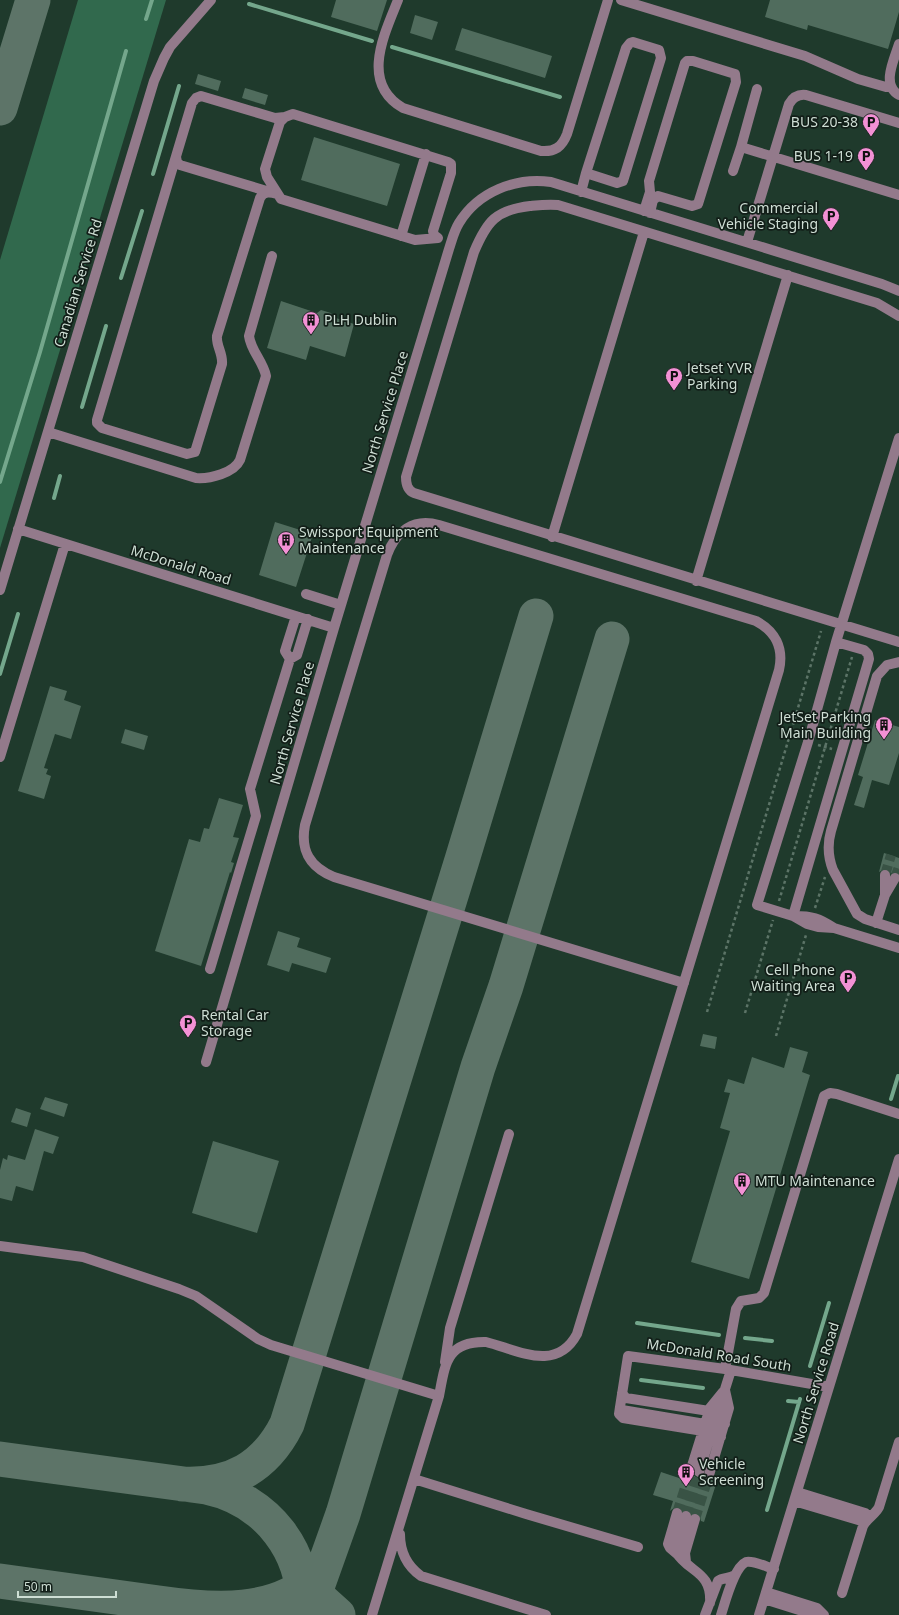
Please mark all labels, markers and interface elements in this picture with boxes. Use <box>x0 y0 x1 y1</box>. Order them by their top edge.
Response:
place label: BUS 20-38 <box>791 112 858 131</box>
parking icon: BUS 20-38 <box>861 112 881 137</box>
place label: BUS 1-19 <box>794 146 853 165</box>
parking icon: BUS 1-19 <box>856 146 876 171</box>
place label: Commercial Vehicle Staging <box>718 198 818 233</box>
parking icon: Commercial Vehicle Staging <box>821 206 841 231</box>
street label: Canadian Service Rd <box>49 216 106 349</box>
building icon: PLH Dublin <box>301 310 321 335</box>
place label: PLH Dublin <box>324 310 397 329</box>
street label: North Service Place <box>357 348 412 475</box>
place label: Jetset YVR Parking <box>685 358 752 393</box>
parking icon: Jetset YVR Parking <box>664 366 684 391</box>
place label: Swissport Equipment Maintenance <box>299 522 438 557</box>
building icon: Swissport Equipment Maintenance <box>276 530 296 555</box>
street label: McDonald Road <box>129 540 234 589</box>
street label: North Service Place <box>265 659 318 787</box>
place label: JetSet Parking Main Building <box>777 707 871 742</box>
building icon: JetSet Parking Main Building <box>874 715 894 740</box>
place label: Cell Phone Waiting Area <box>751 960 835 995</box>
parking icon: Cell Phone Waiting Area <box>838 968 858 993</box>
place label: Rental Car Storage <box>201 1005 269 1040</box>
parking icon: Rental Car Storage <box>178 1013 198 1038</box>
building icon: MTU Maintenance <box>732 1171 752 1196</box>
place label: MTU Maintenance <box>755 1171 875 1190</box>
street label: North Service Road <box>788 1320 843 1446</box>
street label: McDonald Road South <box>645 1334 793 1375</box>
place label: Vehicle Screening <box>699 1454 764 1489</box>
building icon: Vehicle Screening <box>676 1462 696 1487</box>
scale bar <box>18 1573 116 1599</box>
text: 50 m <box>24 1578 52 1595</box>

